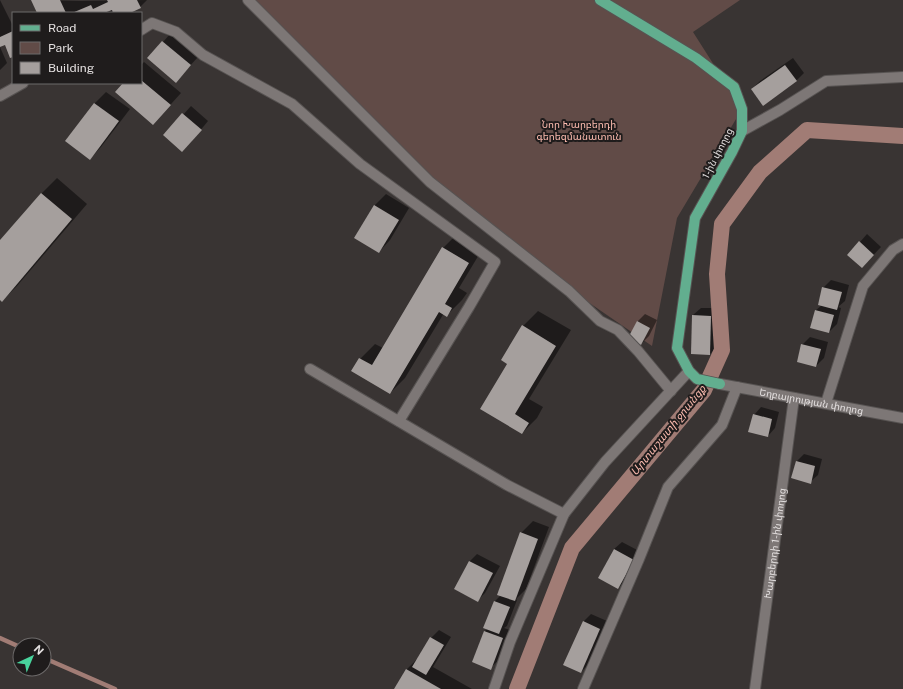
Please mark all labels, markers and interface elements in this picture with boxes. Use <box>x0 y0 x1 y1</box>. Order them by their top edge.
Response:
legend <box>12 12 142 84</box>
text: Road <box>48 21 76 35</box>
text: Park <box>48 41 74 55</box>
text: Building <box>48 61 94 75</box>
park label: Նոր Խարբերդի գերեզմանատուն <box>536 118 622 142</box>
street label: 1-ին փողոց <box>699 126 735 180</box>
water label: Արտաշատի ջրանցք <box>628 382 709 478</box>
street label: Եղբայրության փողոց <box>758 385 864 417</box>
street label: Խարբերդի 1-ին փողոց <box>761 487 788 599</box>
north arrow <box>12 637 52 677</box>
text: N <box>32 643 46 657</box>

